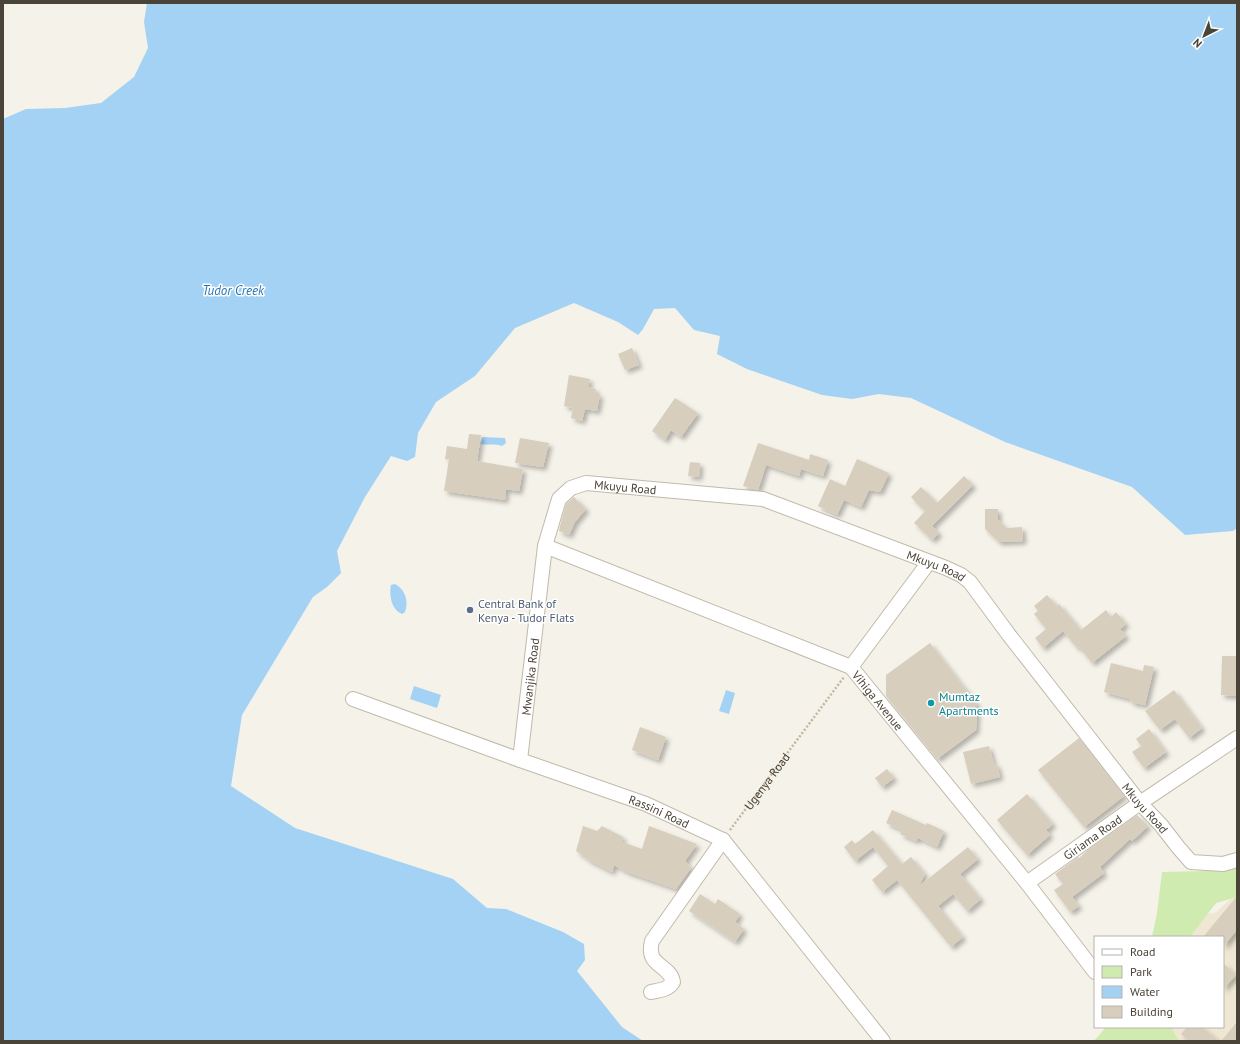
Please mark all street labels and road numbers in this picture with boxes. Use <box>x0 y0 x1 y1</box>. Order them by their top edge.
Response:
street label: Mkuyu Road <box>593 476 657 497</box>
street label: Mkuyu Road <box>905 546 969 584</box>
street label: Mwanjika Road <box>518 637 542 716</box>
street label: Vihiga Avenue <box>849 667 907 733</box>
street label: Ugenya Road <box>740 750 793 812</box>
street label: Mkuyu Road <box>1119 780 1172 836</box>
street label: Rassini Road <box>627 791 692 831</box>
street label: Giriama Road <box>1060 811 1124 863</box>

